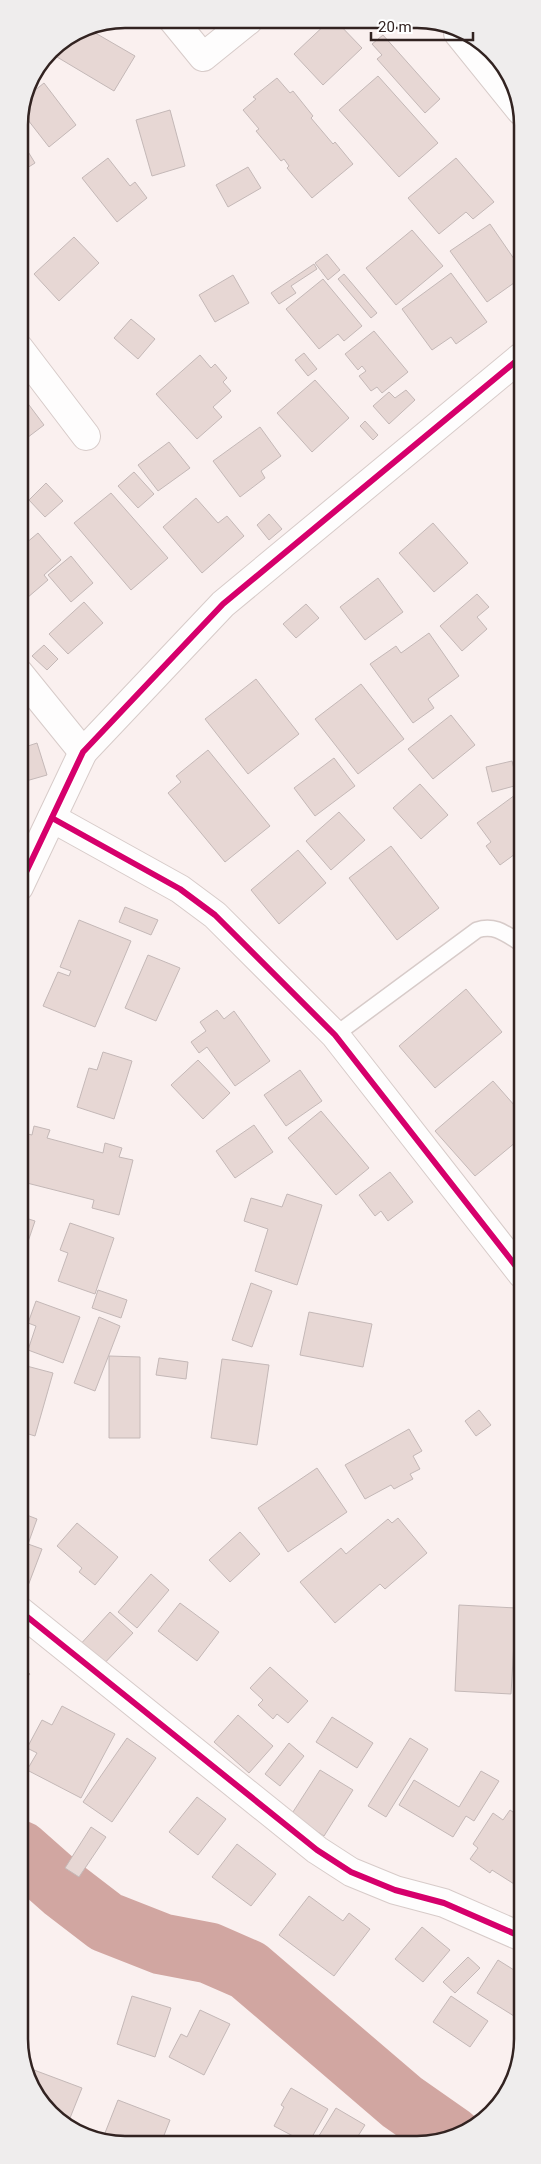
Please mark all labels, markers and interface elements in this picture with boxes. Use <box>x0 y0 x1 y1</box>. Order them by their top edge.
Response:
scale bar <box>371 10 474 42</box>
text: 20 m <box>378 18 412 36</box>

